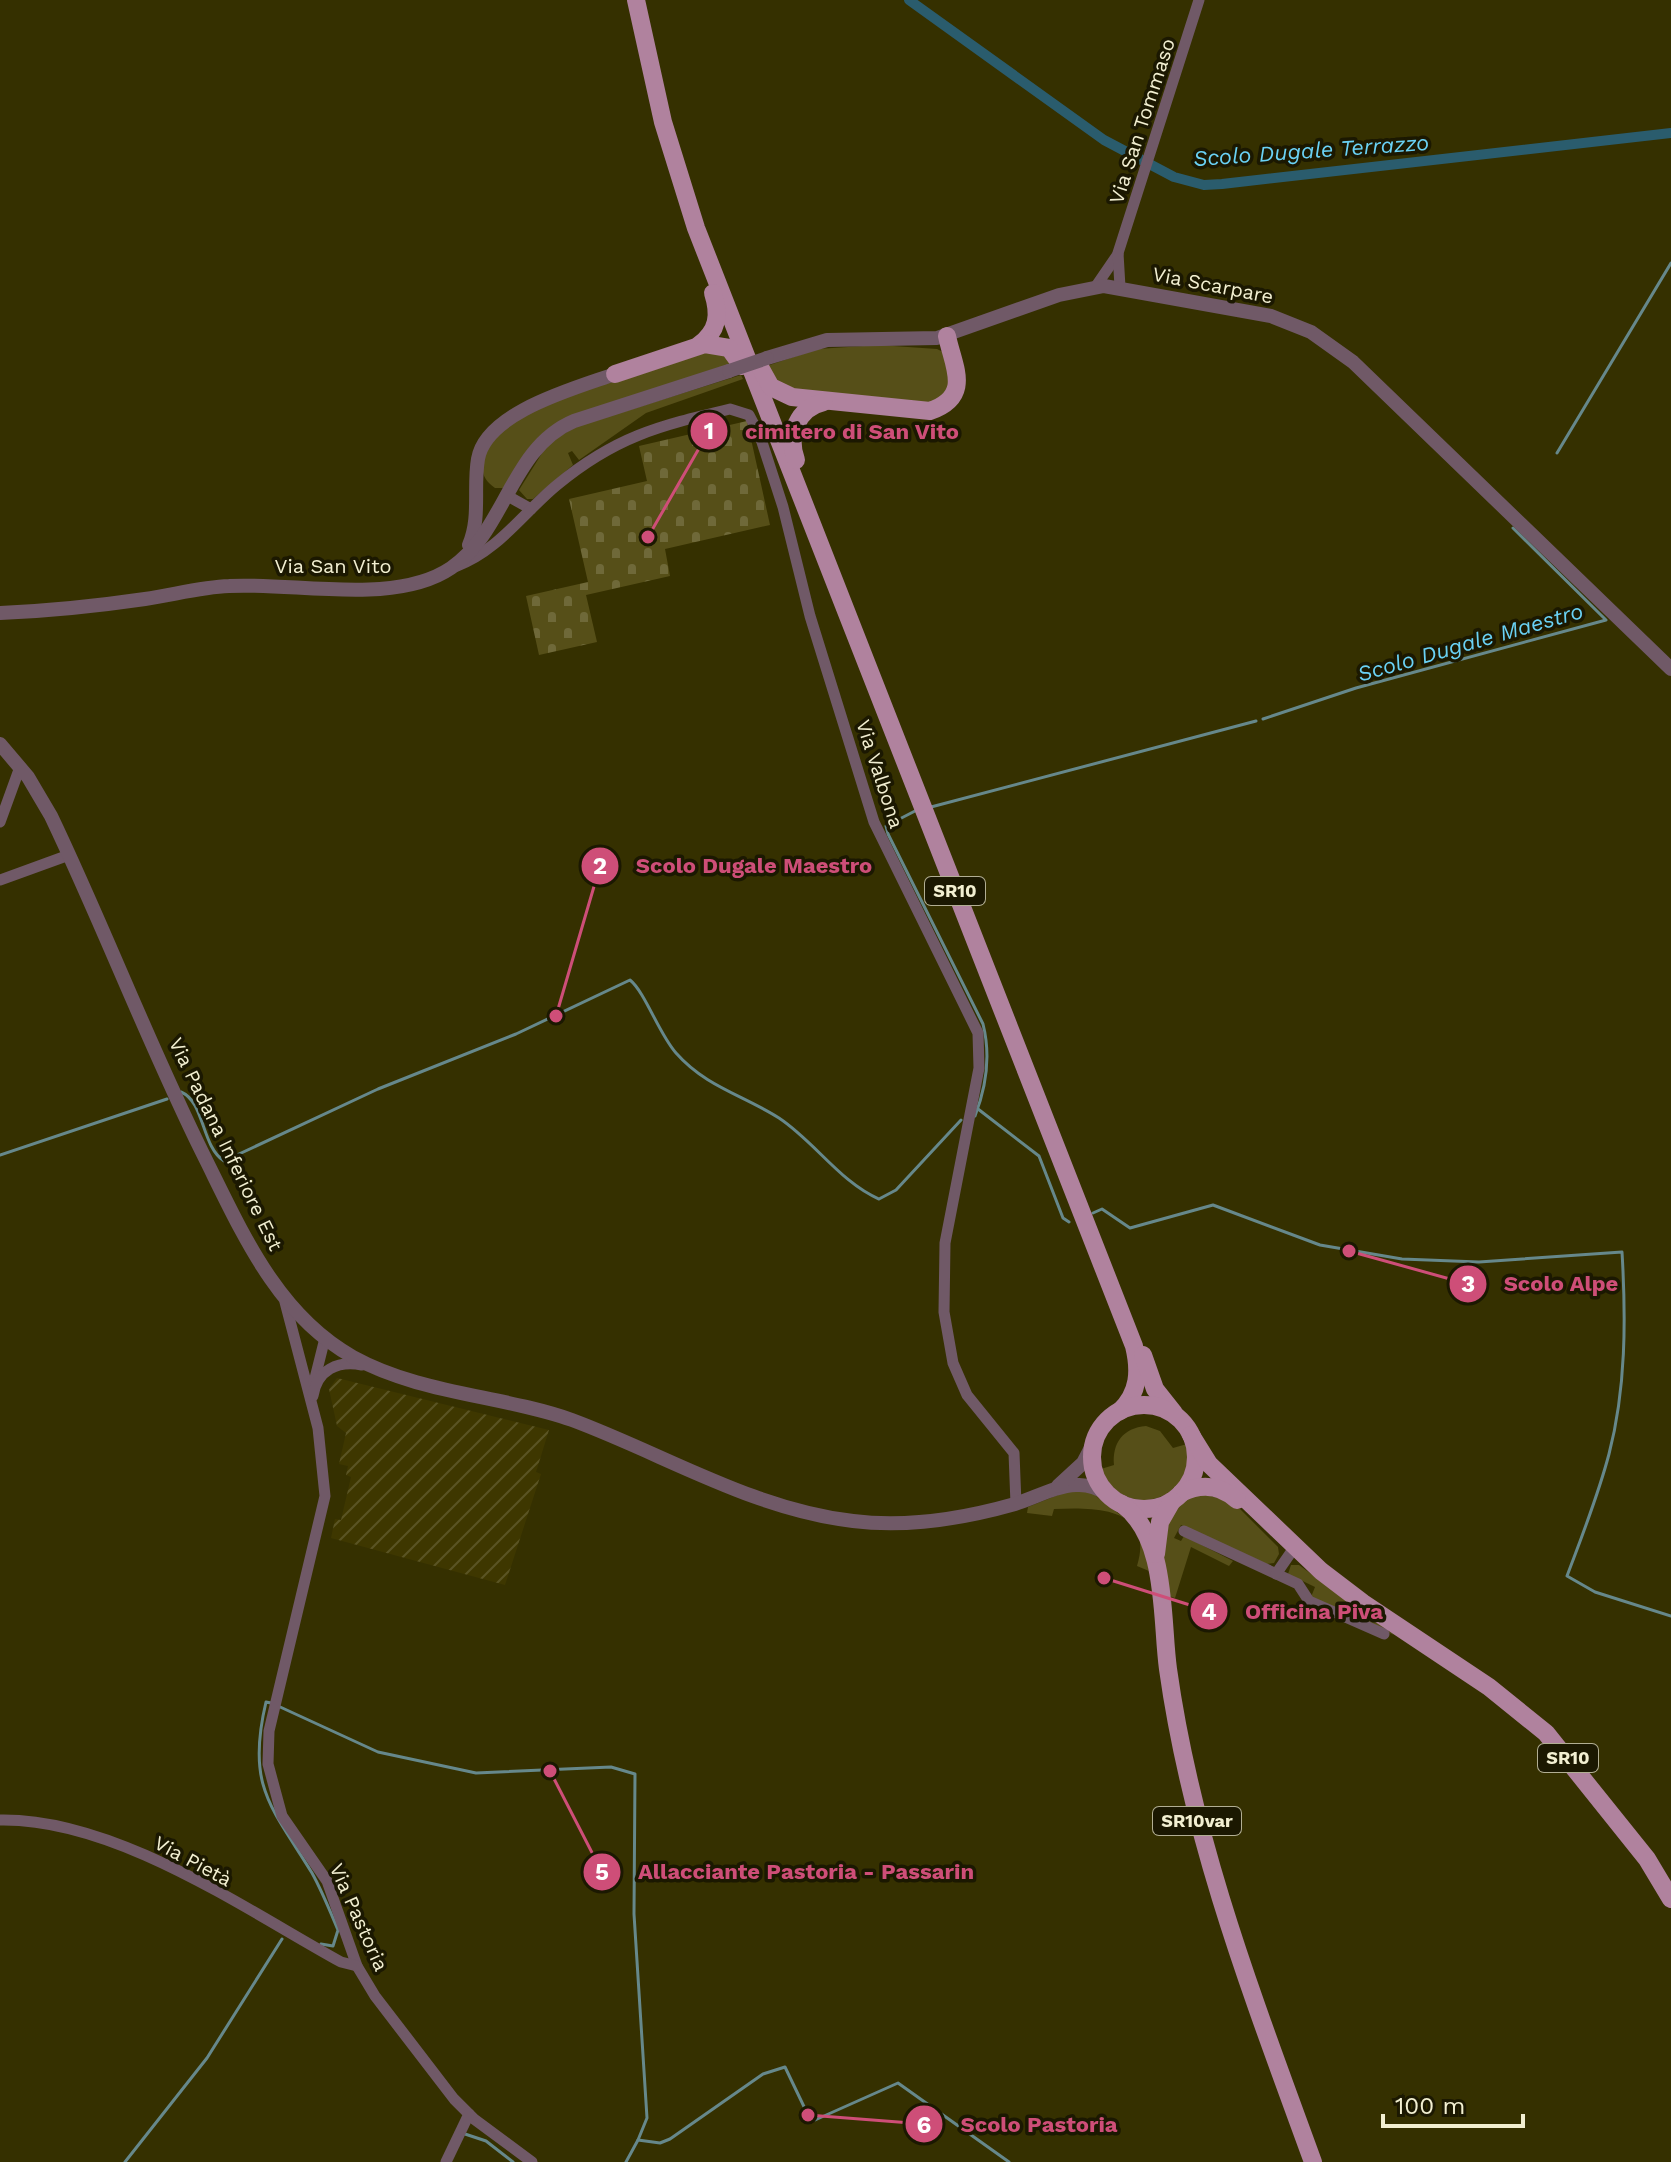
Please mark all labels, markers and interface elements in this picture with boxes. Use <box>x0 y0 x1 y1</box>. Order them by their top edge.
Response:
street label: Via San Tommaso <box>1104 35 1180 207</box>
water label: Scolo Dugale Terrazzo <box>1192 130 1430 171</box>
street label: Via Scarpare <box>1150 262 1276 308</box>
callout: cimitero di San Vito <box>689 408 976 454</box>
text: 1 <box>704 417 714 445</box>
text: cimitero di San Vito <box>745 419 959 444</box>
street label: Via San Vito <box>274 554 392 578</box>
water label: Scolo Dugale Maestro <box>1354 598 1586 687</box>
street label: Via Valbona <box>851 717 909 831</box>
callout: Scolo Dugale Maestro <box>580 843 888 889</box>
text: 2 <box>593 852 607 880</box>
text: Scolo Dugale Maestro <box>636 853 872 878</box>
road number: SR10 <box>925 877 985 905</box>
street label: Via Padana Inferiore Est <box>164 1034 288 1255</box>
callout: Scolo Alpe <box>1448 1261 1635 1307</box>
text: 3 <box>1461 1270 1475 1298</box>
text: Scolo Alpe <box>1504 1271 1618 1296</box>
callout: Officina Piva <box>1189 1588 1399 1634</box>
text: 4 <box>1201 1598 1217 1626</box>
text: Officina Piva <box>1245 1599 1383 1624</box>
road number: SR10 <box>1538 1744 1598 1772</box>
road number: SR10var <box>1153 1807 1241 1835</box>
street label: Via Pietà <box>150 1831 236 1891</box>
callout: Allacciante Pastoria - Passarin <box>582 1849 990 1895</box>
text: 5 <box>595 1858 609 1886</box>
street label: Via Pastoria <box>325 1859 393 1975</box>
text: Allacciante Pastoria - Passarin <box>638 1859 974 1884</box>
scale bar <box>1383 2078 1523 2128</box>
text: 100 m <box>1395 2092 1465 2120</box>
callout: Scolo Pastoria <box>904 2101 1133 2147</box>
text: 6 <box>917 2111 931 2139</box>
text: Scolo Pastoria <box>960 2112 1118 2137</box>

